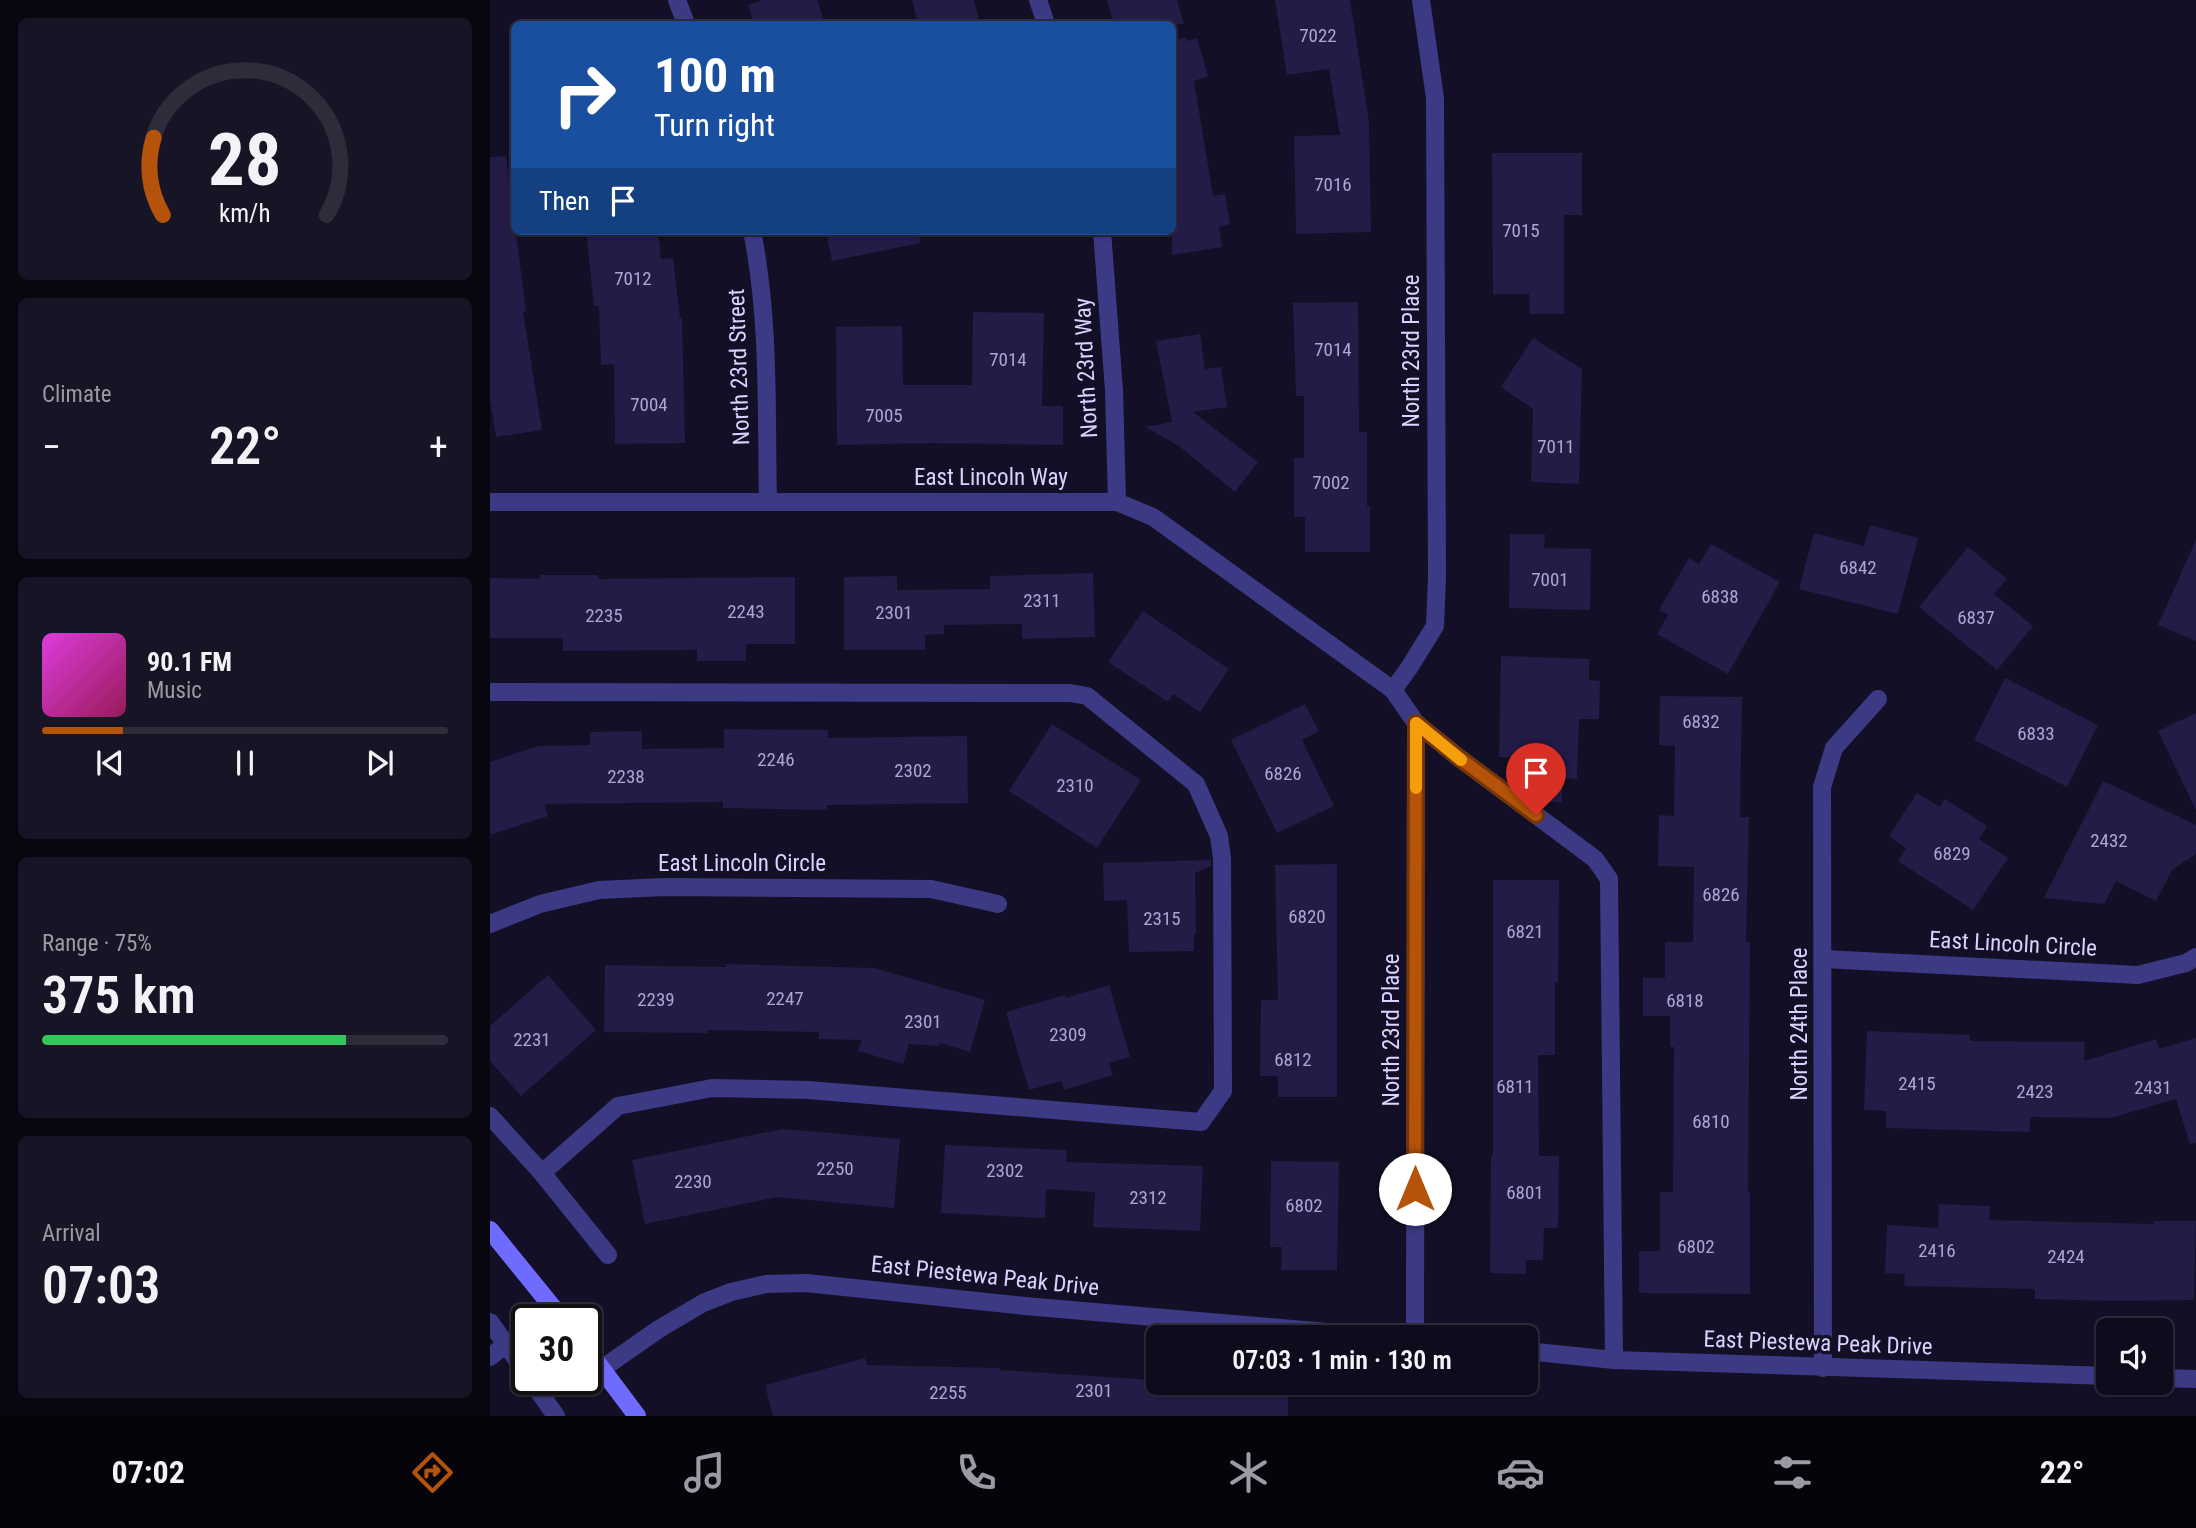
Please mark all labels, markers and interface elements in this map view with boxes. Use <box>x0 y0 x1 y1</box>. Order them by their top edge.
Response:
house number: 7022 <box>1299 24 1337 47</box>
text: 100 m <box>654 47 776 104</box>
icon: right <box>539 49 630 140</box>
text: Turn right <box>654 106 775 144</box>
text: 28 <box>208 117 282 203</box>
house number: 7016 <box>1314 173 1352 196</box>
icon: arrive <box>604 182 642 220</box>
text: Then <box>539 186 590 216</box>
text: km/h <box>219 199 271 228</box>
house number: 7015 <box>1502 219 1540 242</box>
house number: 7012 <box>614 267 652 290</box>
street label: North 23rd Place <box>1398 274 1425 428</box>
street label: North 23rd Street <box>723 288 755 446</box>
street label: North 23rd Way <box>1069 297 1103 439</box>
house number: 7014 <box>1314 338 1352 361</box>
house number: 7014 <box>989 348 1027 371</box>
text: Climate <box>42 381 112 408</box>
house number: 7004 <box>630 393 668 416</box>
house number: 7005 <box>865 404 903 427</box>
text: 22° <box>209 416 281 477</box>
text: − <box>42 425 61 469</box>
text: + <box>429 425 448 469</box>
house number: 7011 <box>1537 435 1575 458</box>
street label: East Lincoln Way <box>914 464 1068 491</box>
house number: 7002 <box>1312 471 1350 494</box>
house number: 6842 <box>1839 556 1877 579</box>
house number: 7001 <box>1531 568 1569 591</box>
house number: 6838 <box>1701 585 1739 608</box>
house number: 2311 <box>1023 589 1061 612</box>
house number: 2243 <box>727 600 765 623</box>
house number: 2301 <box>875 601 913 624</box>
house number: 2235 <box>585 604 623 627</box>
house number: 6837 <box>1957 606 1995 629</box>
text: 90.1 FM <box>147 647 232 677</box>
text: Music <box>147 677 202 704</box>
house number: 6832 <box>1682 710 1720 733</box>
house number: 6833 <box>2017 722 2055 745</box>
pin <box>1506 743 1566 815</box>
icon: previous <box>91 744 129 782</box>
icon: pause <box>226 744 264 782</box>
icon: next <box>361 744 399 782</box>
house number: 2246 <box>757 748 795 771</box>
icon: arrive <box>1517 754 1555 792</box>
house number: 2302 <box>894 759 932 782</box>
house number: 6826 <box>1264 762 1302 785</box>
house number: 2238 <box>607 765 645 788</box>
house number: 2310 <box>1056 774 1094 797</box>
house number: 2432 <box>2090 829 2128 852</box>
house number: 6829 <box>1933 842 1971 865</box>
street label: East Lincoln Circle <box>658 850 826 877</box>
house number: 6826 <box>1702 883 1740 906</box>
house number: 6820 <box>1288 905 1326 928</box>
house number: 2315 <box>1143 907 1181 930</box>
house number: 6821 <box>1506 920 1544 943</box>
street label: East Lincoln Circle <box>1928 926 2098 962</box>
text: Range · 75% <box>42 930 152 957</box>
street label: North 24th Place <box>1786 948 1813 1100</box>
street label: North 23rd Place <box>1378 953 1405 1107</box>
text: 375 km <box>42 965 196 1026</box>
house number: 2247 <box>766 987 804 1010</box>
house number: 2239 <box>637 988 675 1011</box>
house number: 6818 <box>1666 989 1704 1012</box>
house number: 2301 <box>904 1010 942 1033</box>
house number: 2309 <box>1049 1023 1087 1046</box>
house number: 2231 <box>513 1028 551 1051</box>
house number: 6812 <box>1274 1048 1312 1071</box>
house number: 2415 <box>1898 1072 1936 1095</box>
house number: 6811 <box>1496 1075 1534 1098</box>
house number: 2431 <box>2134 1076 2172 1099</box>
house number: 2423 <box>2016 1080 2054 1103</box>
house number: 6810 <box>1692 1110 1730 1133</box>
position arrow <box>1378 1152 1452 1226</box>
house number: 2250 <box>816 1157 854 1180</box>
house number: 2302 <box>986 1159 1024 1182</box>
house number: 2230 <box>674 1170 712 1193</box>
house number: 6801 <box>1506 1181 1544 1204</box>
house number: 2312 <box>1129 1186 1167 1209</box>
house number: 6802 <box>1285 1194 1323 1217</box>
text: Arrival <box>42 1220 101 1247</box>
house number: 6802 <box>1677 1235 1715 1258</box>
house number: 2416 <box>1918 1239 1956 1262</box>
house number: 2424 <box>2047 1245 2085 1268</box>
street label: East Piestewa Peak Drive <box>870 1251 1100 1301</box>
text: 07:03 <box>42 1255 160 1316</box>
speed limit sign: 30 <box>511 1304 602 1395</box>
map controls <box>2096 1318 2173 1395</box>
button: sound <box>2096 1318 2173 1395</box>
street label: East Piestewa Peak Drive <box>1703 1326 1933 1360</box>
text: 07:03 · 1 min · 130 m <box>1232 1345 1452 1375</box>
house number: 2301 <box>1075 1379 1113 1402</box>
house number: 2255 <box>929 1381 967 1404</box>
icon: directions <box>408 1448 457 1497</box>
icon: music <box>680 1448 729 1497</box>
icon: phone <box>952 1448 1001 1497</box>
icon: climate <box>1224 1448 1273 1497</box>
icon: car <box>1496 1448 1545 1497</box>
icon: filters <box>1768 1448 1817 1497</box>
text: 07:02 <box>111 1453 185 1491</box>
text: 22° <box>2040 1453 2084 1491</box>

